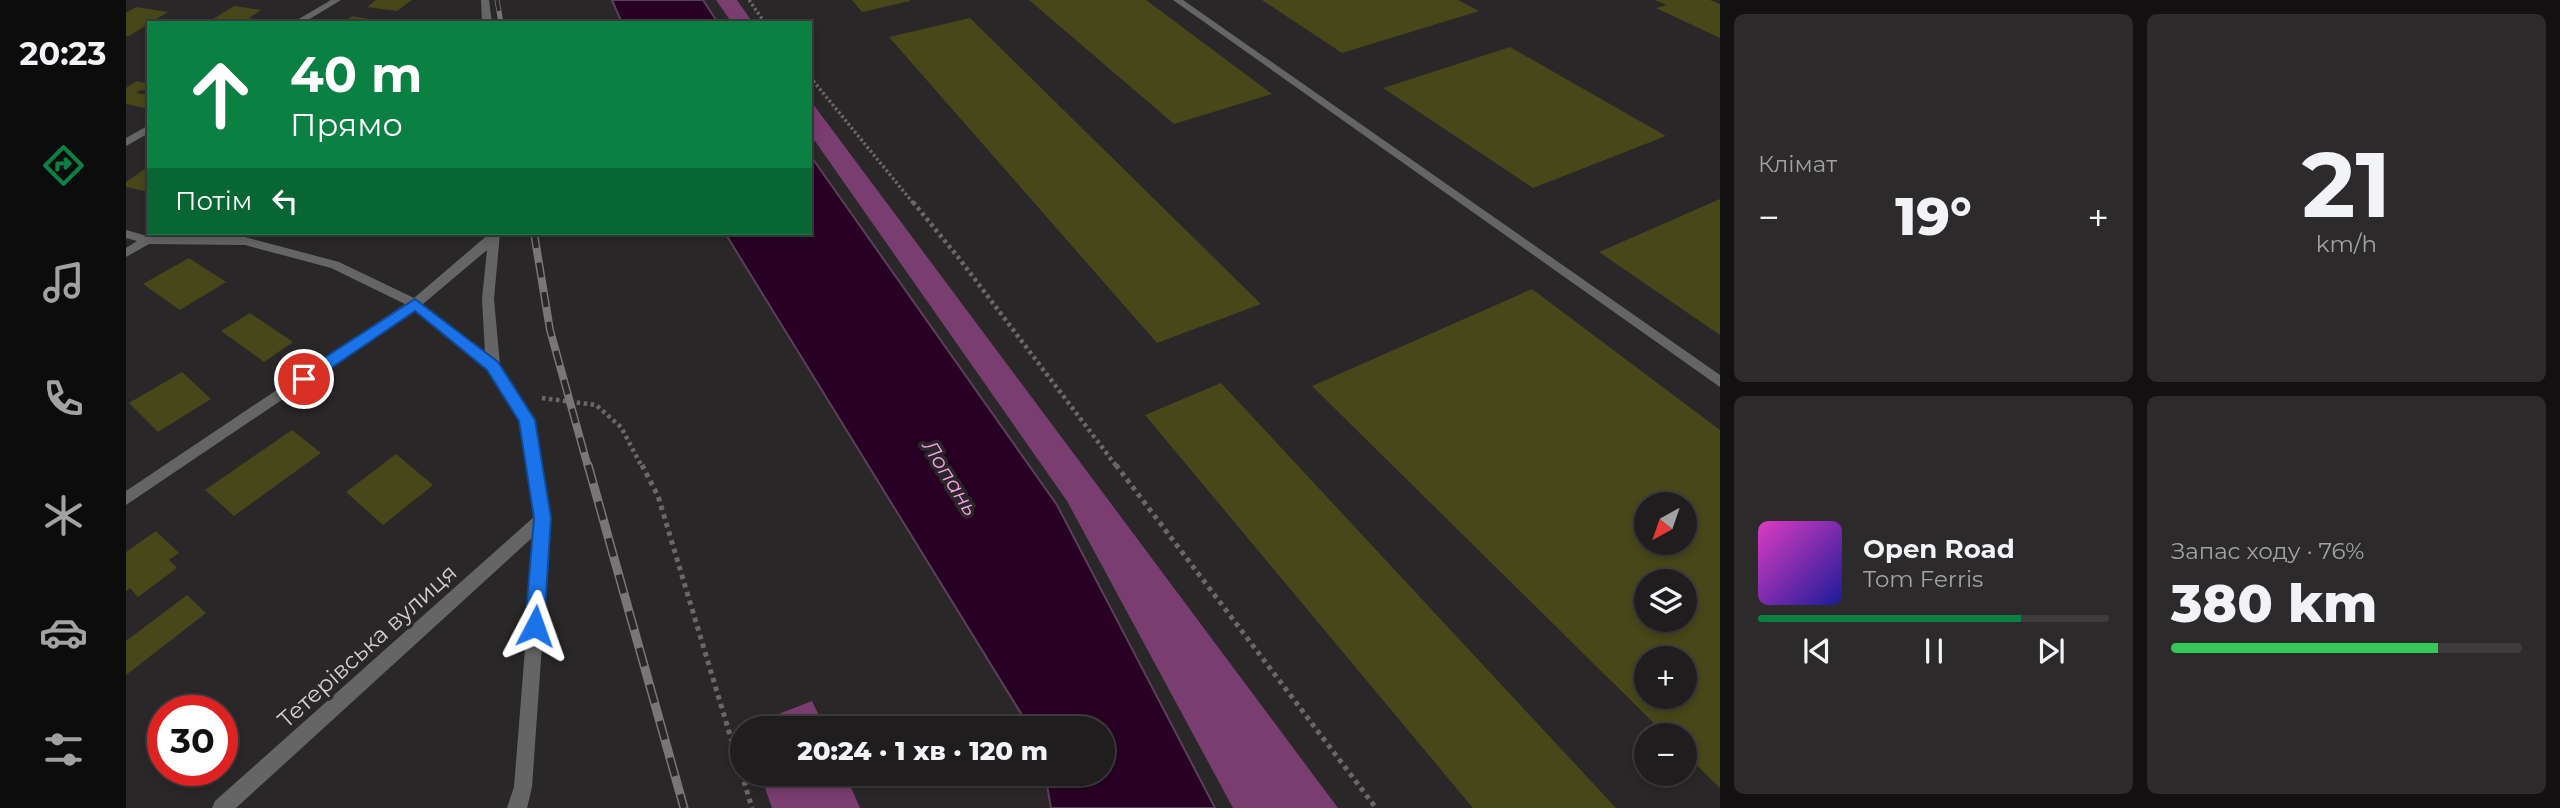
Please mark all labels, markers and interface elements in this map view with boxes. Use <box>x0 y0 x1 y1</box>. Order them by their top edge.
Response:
text: 20:23 <box>20 34 106 73</box>
text: 40 m <box>290 45 422 104</box>
icon: ahead <box>175 49 266 140</box>
text: Прямо <box>290 105 403 144</box>
text: 21 <box>2302 129 2391 240</box>
icon: directions <box>39 141 88 190</box>
text: Клімат <box>1758 150 1837 178</box>
icon: left <box>266 182 304 220</box>
text: Потім <box>175 185 252 217</box>
text: 19° <box>1895 185 1972 248</box>
text: − <box>1758 194 1780 241</box>
text: + <box>2087 194 2109 241</box>
text: km/h <box>2316 230 2377 258</box>
icon: music <box>39 258 88 307</box>
pin <box>274 349 334 409</box>
icon: arrive <box>285 360 323 398</box>
icon: phone <box>39 374 88 423</box>
water label: Лопань <box>917 434 983 520</box>
icon: climate <box>39 491 88 540</box>
north arrow <box>1634 492 1698 555</box>
map controls <box>1634 492 1697 786</box>
text: Open Road <box>1863 533 2015 565</box>
text: Запас ходу · 76% <box>2171 537 2364 565</box>
street label: Тетерівська вулиця <box>272 558 462 734</box>
text: Tom Ferris <box>1863 565 1983 593</box>
button: layers <box>1634 569 1697 632</box>
text: 380 km <box>2171 572 2377 635</box>
position arrow <box>498 589 572 663</box>
icon: car <box>39 608 88 657</box>
icon: previous <box>1798 632 1836 670</box>
icon: pause <box>1915 632 1953 670</box>
icon: next <box>2032 632 2070 670</box>
button: + <box>1634 646 1697 709</box>
speed limit sign: 30 <box>147 695 238 786</box>
button: − <box>1634 723 1697 786</box>
icon: filters <box>39 725 88 774</box>
text: 20:24 · 1 хв · 120 m <box>797 735 1048 767</box>

